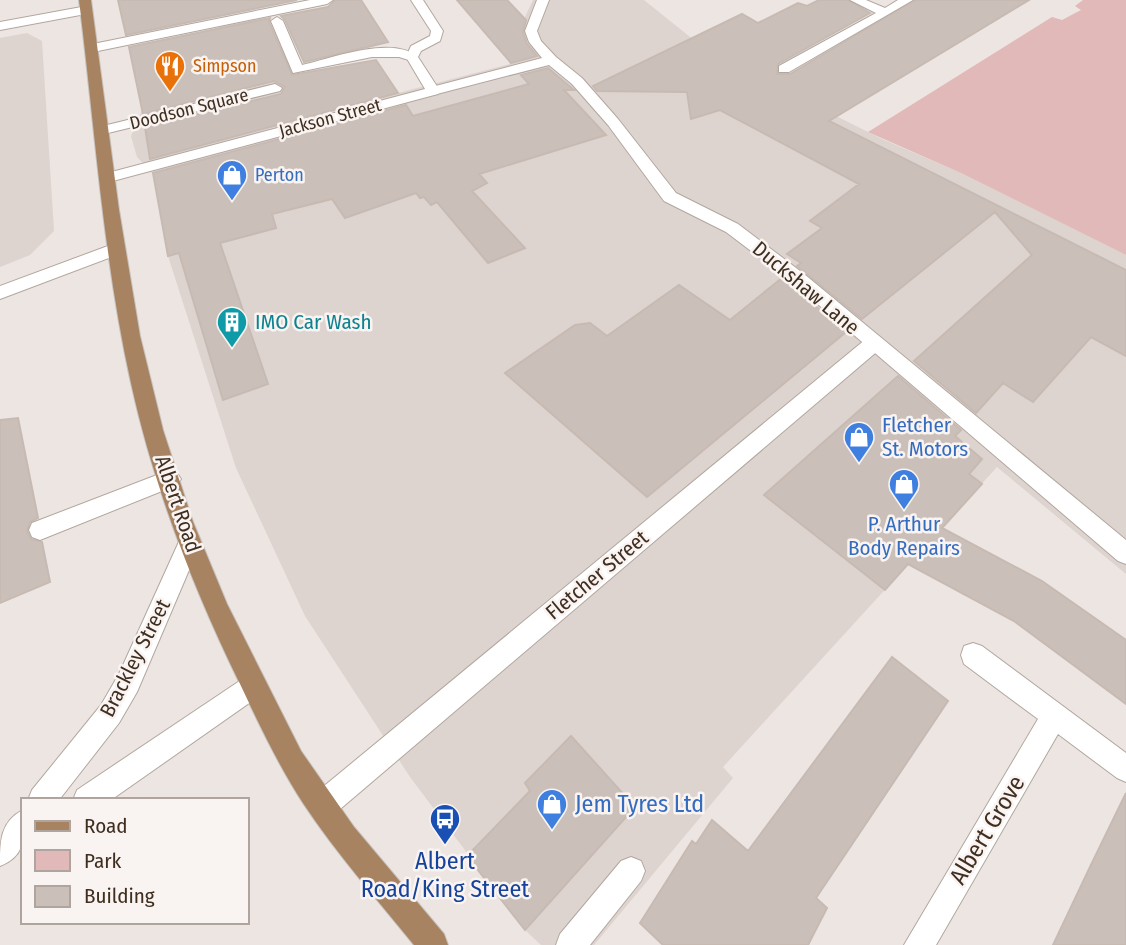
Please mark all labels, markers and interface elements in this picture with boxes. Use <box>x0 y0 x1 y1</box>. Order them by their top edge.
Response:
restaurant icon: Simpson <box>153 49 187 93</box>
place label: Simpson <box>193 55 257 77</box>
street label: Doodson Square <box>127 84 251 134</box>
street label: Jackson Street <box>277 94 384 142</box>
shop icon: Perton <box>215 158 249 202</box>
place label: Perton <box>255 164 304 186</box>
street label: Duckshaw Lane <box>747 236 865 340</box>
building icon: IMO Car Wash <box>215 305 249 349</box>
place label: IMO Car Wash <box>255 309 372 335</box>
place label: Fletcher St. Motors <box>882 412 968 462</box>
shop icon: Fletcher St. Motors <box>842 420 876 464</box>
street label: Albert Road <box>149 452 207 556</box>
shop icon: P. Arthur Body Repairs <box>887 467 921 511</box>
place label: P. Arthur Body Repairs <box>848 511 960 561</box>
street label: Fletcher Street <box>541 525 654 625</box>
street label: Brackley Street <box>94 595 176 721</box>
street label: Albert Grove <box>944 771 1030 889</box>
shop icon: Jem Tyres Ltd <box>535 787 569 831</box>
place label: Jem Tyres Ltd <box>575 790 704 818</box>
legend <box>21 798 248 924</box>
bus stop icon: Albert Road/King Street <box>428 802 462 846</box>
text: Road <box>84 813 128 839</box>
place label: Albert Road/King Street <box>361 847 529 903</box>
text: Park <box>84 848 122 874</box>
text: Building <box>84 883 155 909</box>

